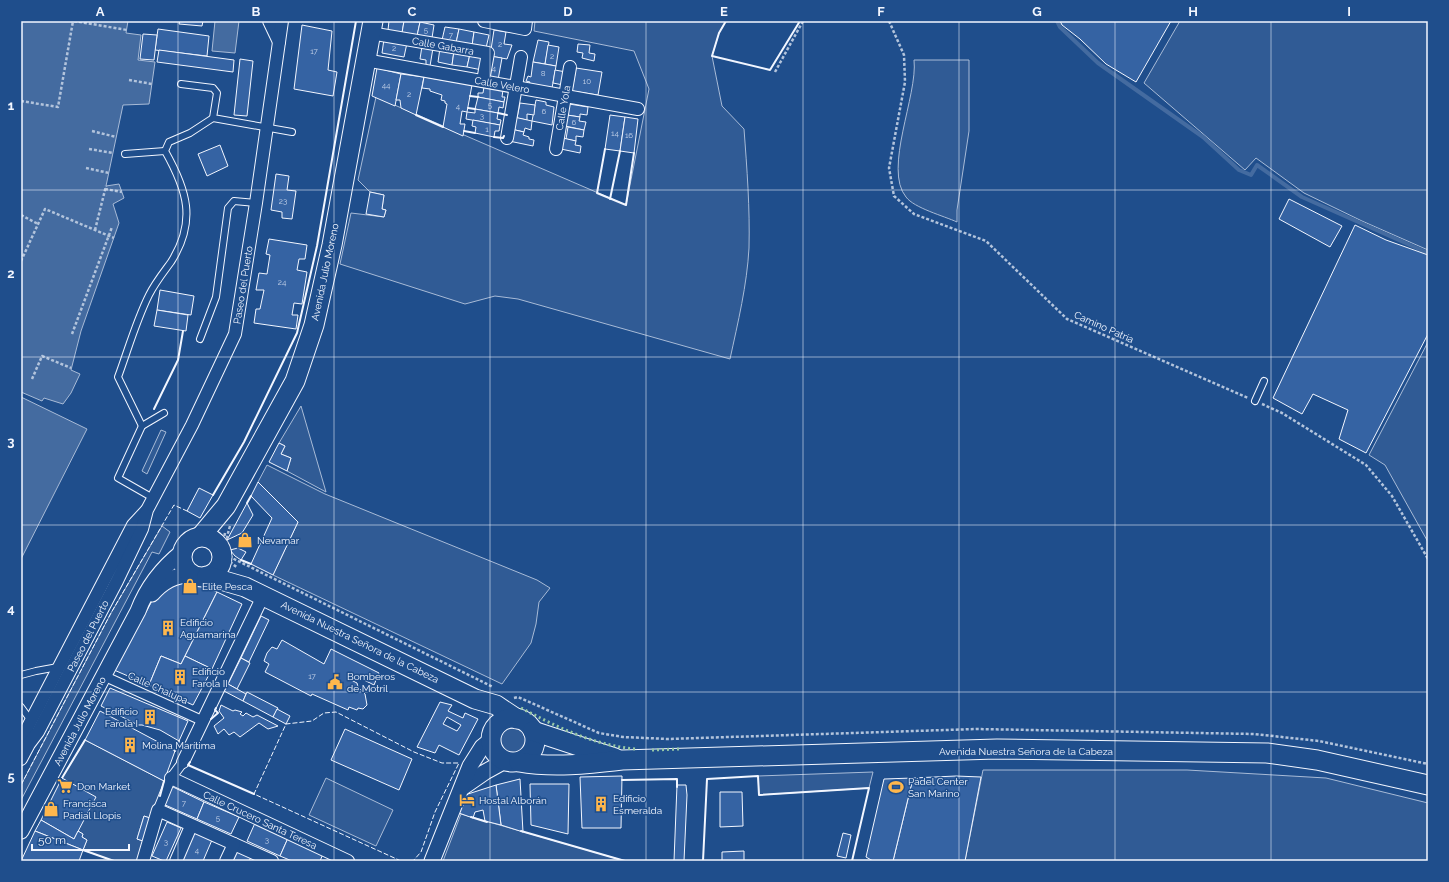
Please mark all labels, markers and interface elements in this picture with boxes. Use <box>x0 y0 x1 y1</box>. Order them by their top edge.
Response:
text: A <box>96 4 105 19</box>
text: B <box>252 4 261 19</box>
text: C <box>408 4 417 19</box>
text: D <box>563 4 573 19</box>
text: E <box>720 4 728 19</box>
text: F <box>877 4 885 19</box>
text: G <box>1032 4 1042 19</box>
text: H <box>1188 4 1198 19</box>
text: I <box>1347 4 1351 19</box>
house number: 5 <box>424 25 429 35</box>
house number: 7 <box>449 30 454 40</box>
street label: Calle Gabarra <box>411 35 475 57</box>
house number: 2 <box>498 39 502 49</box>
house number: 2 <box>392 43 396 53</box>
house number: 17 <box>310 46 319 56</box>
house number: 2 <box>550 51 554 61</box>
house number: 4 <box>492 63 497 73</box>
house number: 8 <box>541 68 546 78</box>
street label: Calle Velero <box>474 75 530 95</box>
house number: 10 <box>583 76 591 86</box>
house number: 44 <box>382 80 391 90</box>
street label: Calle Yola <box>554 85 572 131</box>
house number: 2 <box>407 89 411 99</box>
text: 1 <box>8 98 15 113</box>
house number: 5 <box>488 100 493 110</box>
house number: 4 <box>456 101 461 111</box>
house number: 6 <box>542 106 547 116</box>
house number: 3 <box>480 111 484 121</box>
house number: 6 <box>572 117 577 127</box>
house number: 1 <box>485 124 489 134</box>
house number: 14 <box>611 128 620 138</box>
house number: 16 <box>625 130 633 140</box>
house number: 23 <box>279 196 287 206</box>
street label: Avenida Julio Moreno <box>309 222 341 322</box>
street label: Paseo del Puerto <box>231 245 255 325</box>
text: 2 <box>7 266 15 281</box>
house number: 24 <box>278 277 287 287</box>
street label: Camino Patria <box>1072 309 1136 345</box>
text: 3 <box>7 434 15 449</box>
shop icon: Nevamar <box>236 531 254 549</box>
place label: Nevamar <box>257 535 300 546</box>
shop icon: Elite Pesca <box>181 577 199 595</box>
place label: Elite Pesca <box>202 581 252 592</box>
street label: Paseo del Puerto <box>65 598 111 674</box>
street label: Avenida Nuestra Señora de la Cabeza <box>279 599 441 685</box>
text: 4 <box>7 601 15 616</box>
place label: Edificio Aguamarina <box>180 617 236 640</box>
building icon: Edificio Aguamarina <box>159 619 177 637</box>
place label: Edificio Farola II <box>192 666 228 689</box>
building icon: Edificio Farola II <box>171 668 189 686</box>
street label: Calle Chalupa <box>126 670 190 706</box>
house number: 17 <box>308 671 317 681</box>
place label: Bomberos de Motril <box>347 671 395 694</box>
public building icon: Bomberos de Motril <box>326 673 344 691</box>
street label: Avenida Julio Moreno <box>52 675 108 767</box>
place label: Edificio Farola I <box>105 706 138 729</box>
building icon: Edificio Farola I <box>141 708 159 726</box>
building icon: Molina Marítima <box>121 736 139 754</box>
place label: Molina Marítima <box>142 740 215 751</box>
street label: Avenida Nuestra Señora de la Cabeza <box>939 746 1113 757</box>
text: 5 <box>7 769 15 784</box>
place label: Pádel Center San Marino <box>908 776 968 799</box>
supermarket icon: Don Market <box>56 777 74 795</box>
sports icon: Pádel Center San Marino <box>887 778 905 796</box>
place label: Don Market <box>77 781 131 792</box>
street label: Calle Crucero Santa Teresa <box>201 789 319 851</box>
hotel icon: Hostal Alborán <box>458 791 476 809</box>
place label: Edificio Esmeralda <box>613 793 662 816</box>
place label: Hostal Alborán <box>479 795 547 806</box>
building icon: Edificio Esmeralda <box>592 795 610 813</box>
place label: Francisca Padial Llopis <box>63 798 121 821</box>
house number: 7 <box>182 798 187 808</box>
shop icon: Francisca Padial Llopis <box>42 800 60 818</box>
house number: 5 <box>216 813 221 823</box>
scale bar <box>32 826 129 852</box>
text: 50 m <box>38 833 66 847</box>
house number: 3 <box>265 835 269 845</box>
house number: 3 <box>164 837 168 847</box>
house number: 4 <box>195 845 200 855</box>

